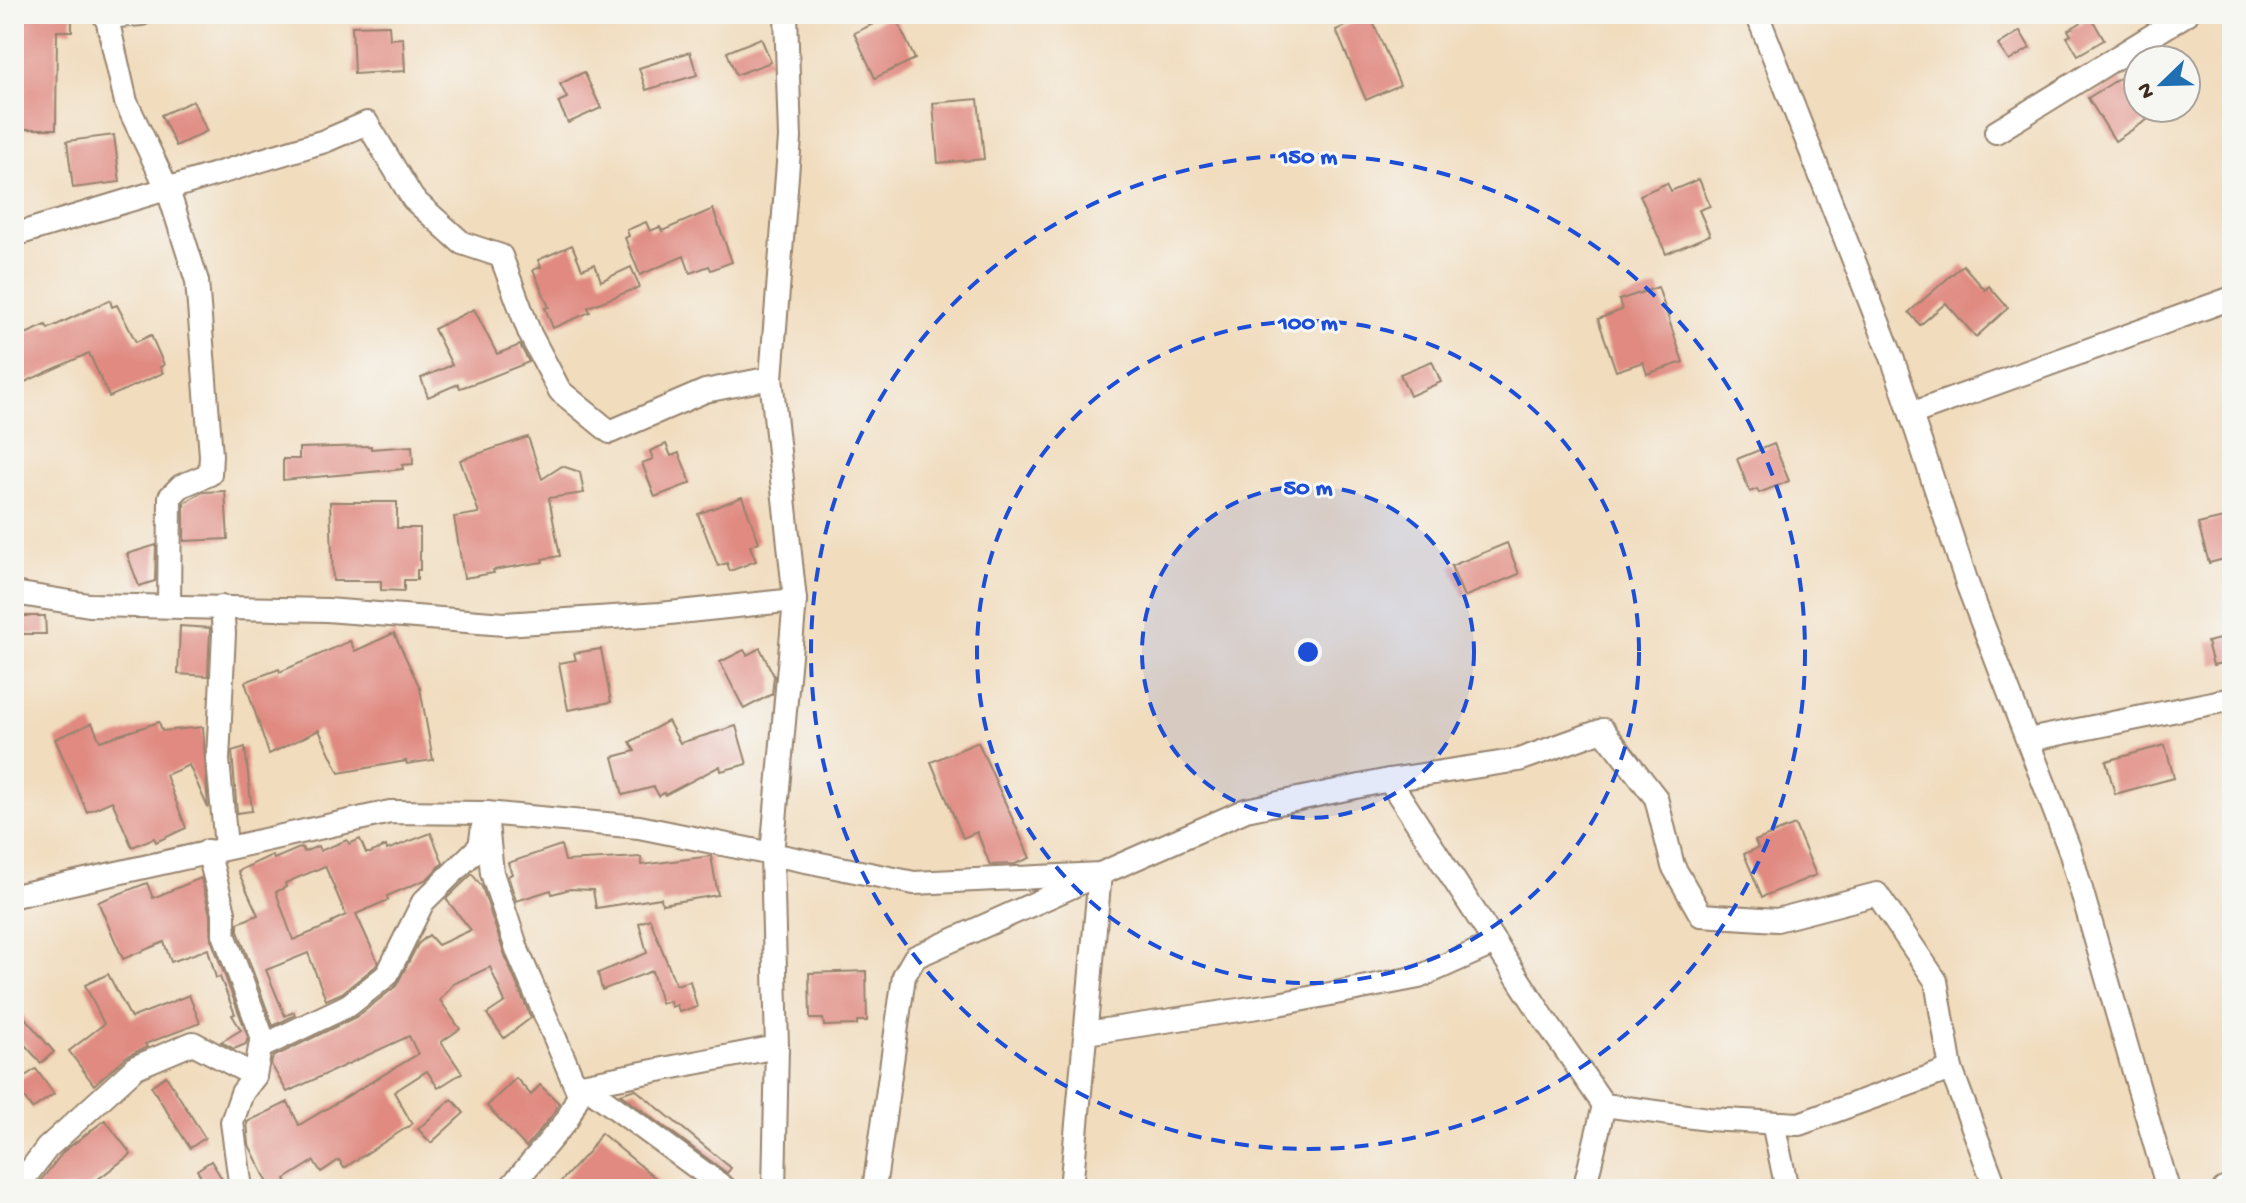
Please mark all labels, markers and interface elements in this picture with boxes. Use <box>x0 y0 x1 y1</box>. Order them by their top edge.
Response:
north arrow <box>2122 44 2202 124</box>
text: N <box>2132 79 2162 102</box>
text: 150 m <box>1278 144 1337 173</box>
text: 100 m <box>1277 310 1338 339</box>
text: 50 m <box>1284 475 1332 504</box>
centre of rings <box>1294 638 1322 666</box>

